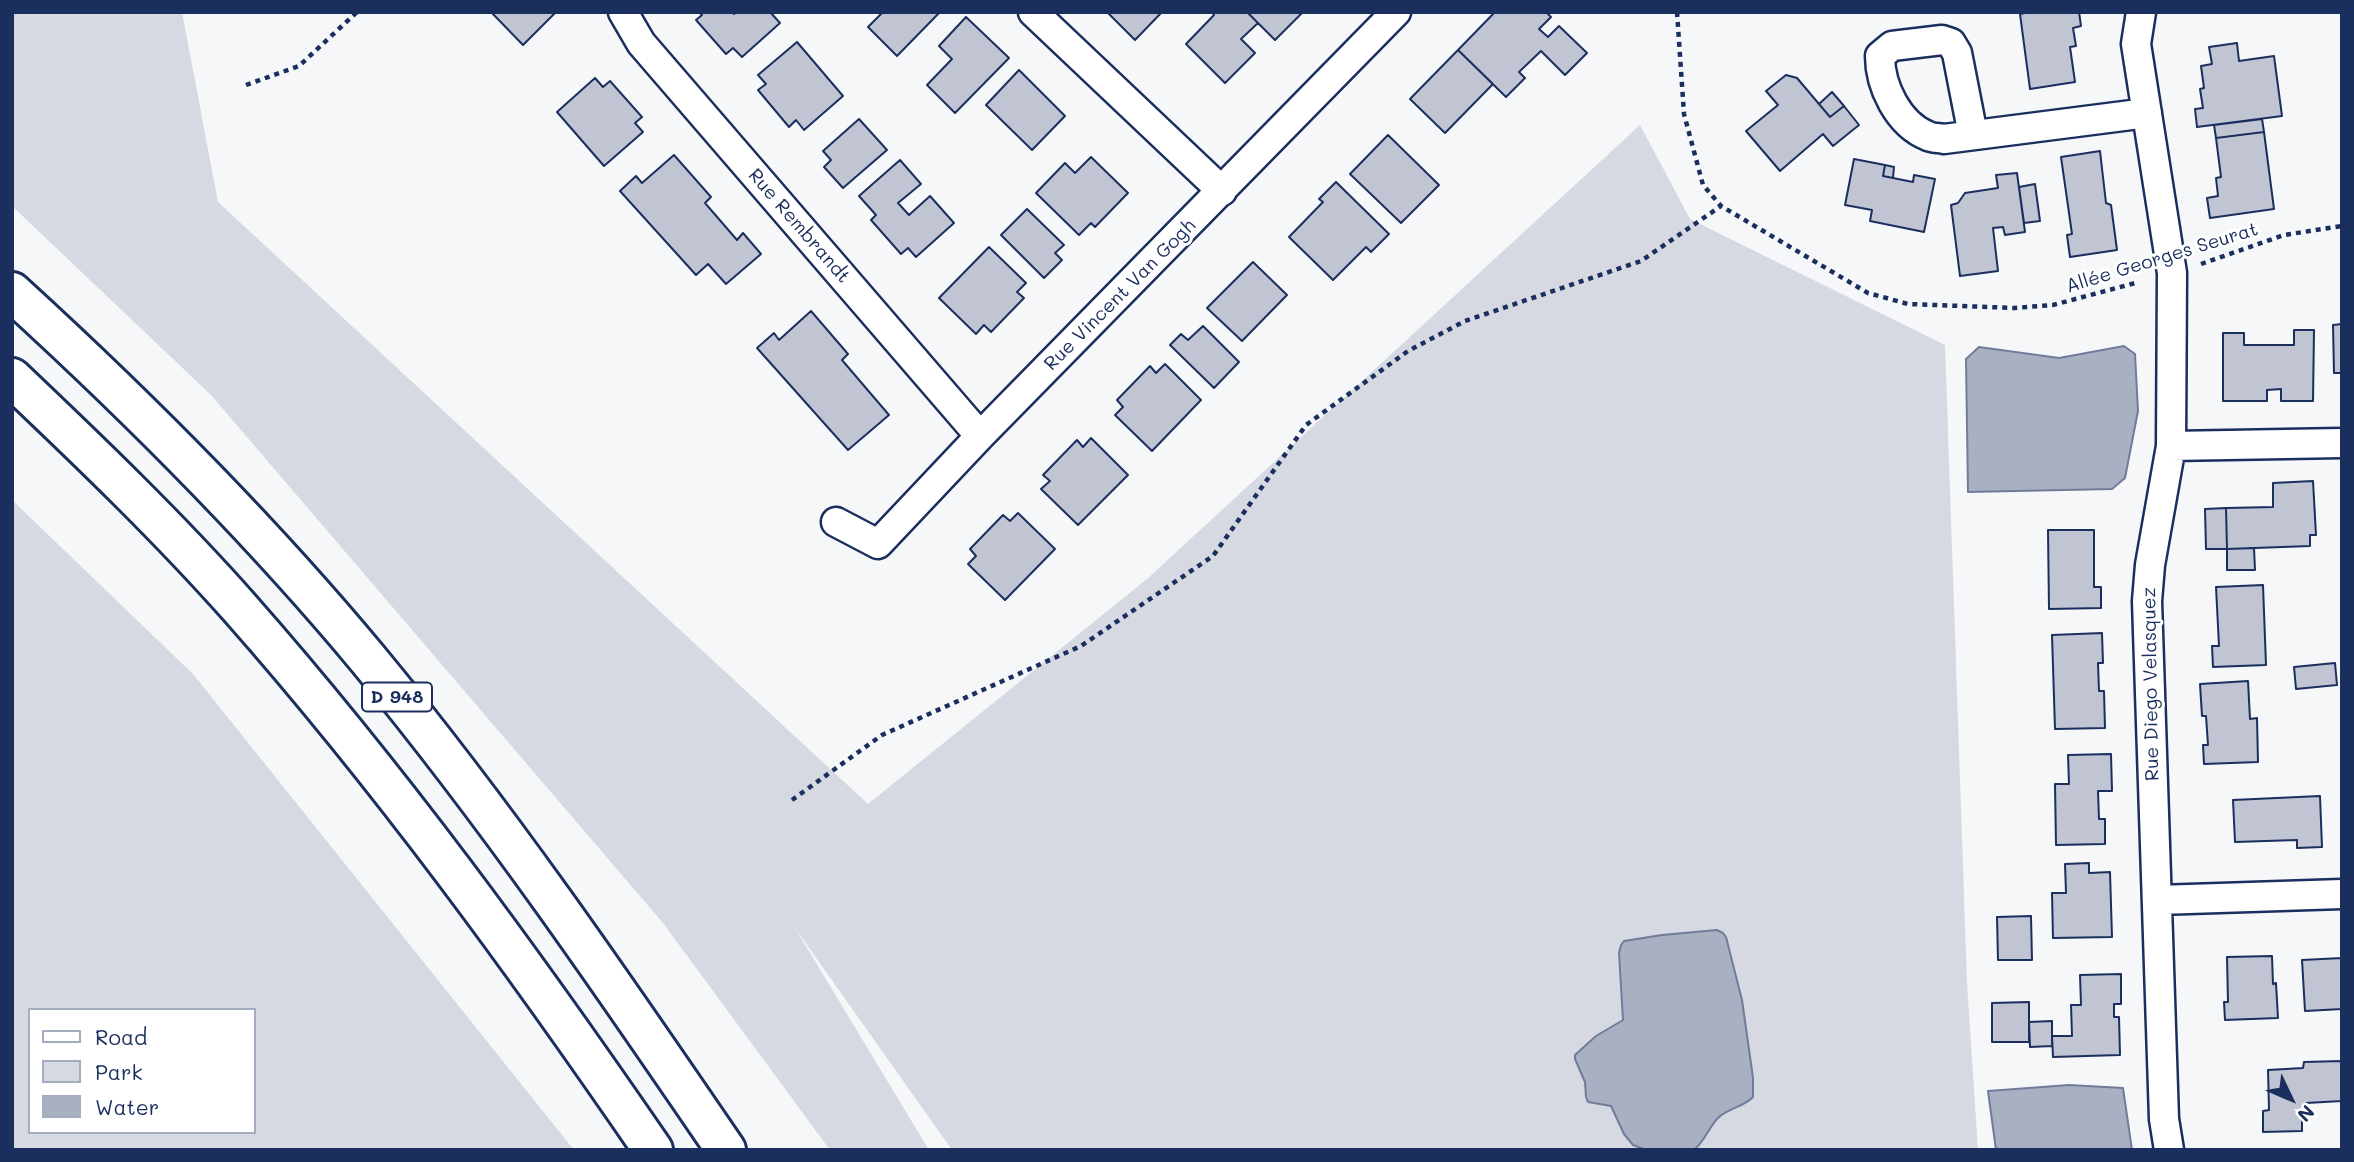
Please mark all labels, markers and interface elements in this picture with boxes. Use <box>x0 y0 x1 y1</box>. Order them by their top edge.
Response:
street label: Rue Rembrandt <box>743 164 855 288</box>
street label: Rue Vincent Van Gogh <box>1040 215 1200 375</box>
street label: Allée Georges Seurat <box>2063 218 2261 298</box>
street label: Rue Diego Velasquez <box>2138 587 2164 781</box>
road number: D 948 <box>362 682 432 712</box>
legend <box>28 1008 256 1134</box>
text: Road <box>95 1023 147 1050</box>
text: Park <box>95 1058 143 1085</box>
north arrow <box>2256 1064 2326 1134</box>
text: Water <box>95 1093 159 1120</box>
text: N <box>2292 1100 2320 1128</box>

